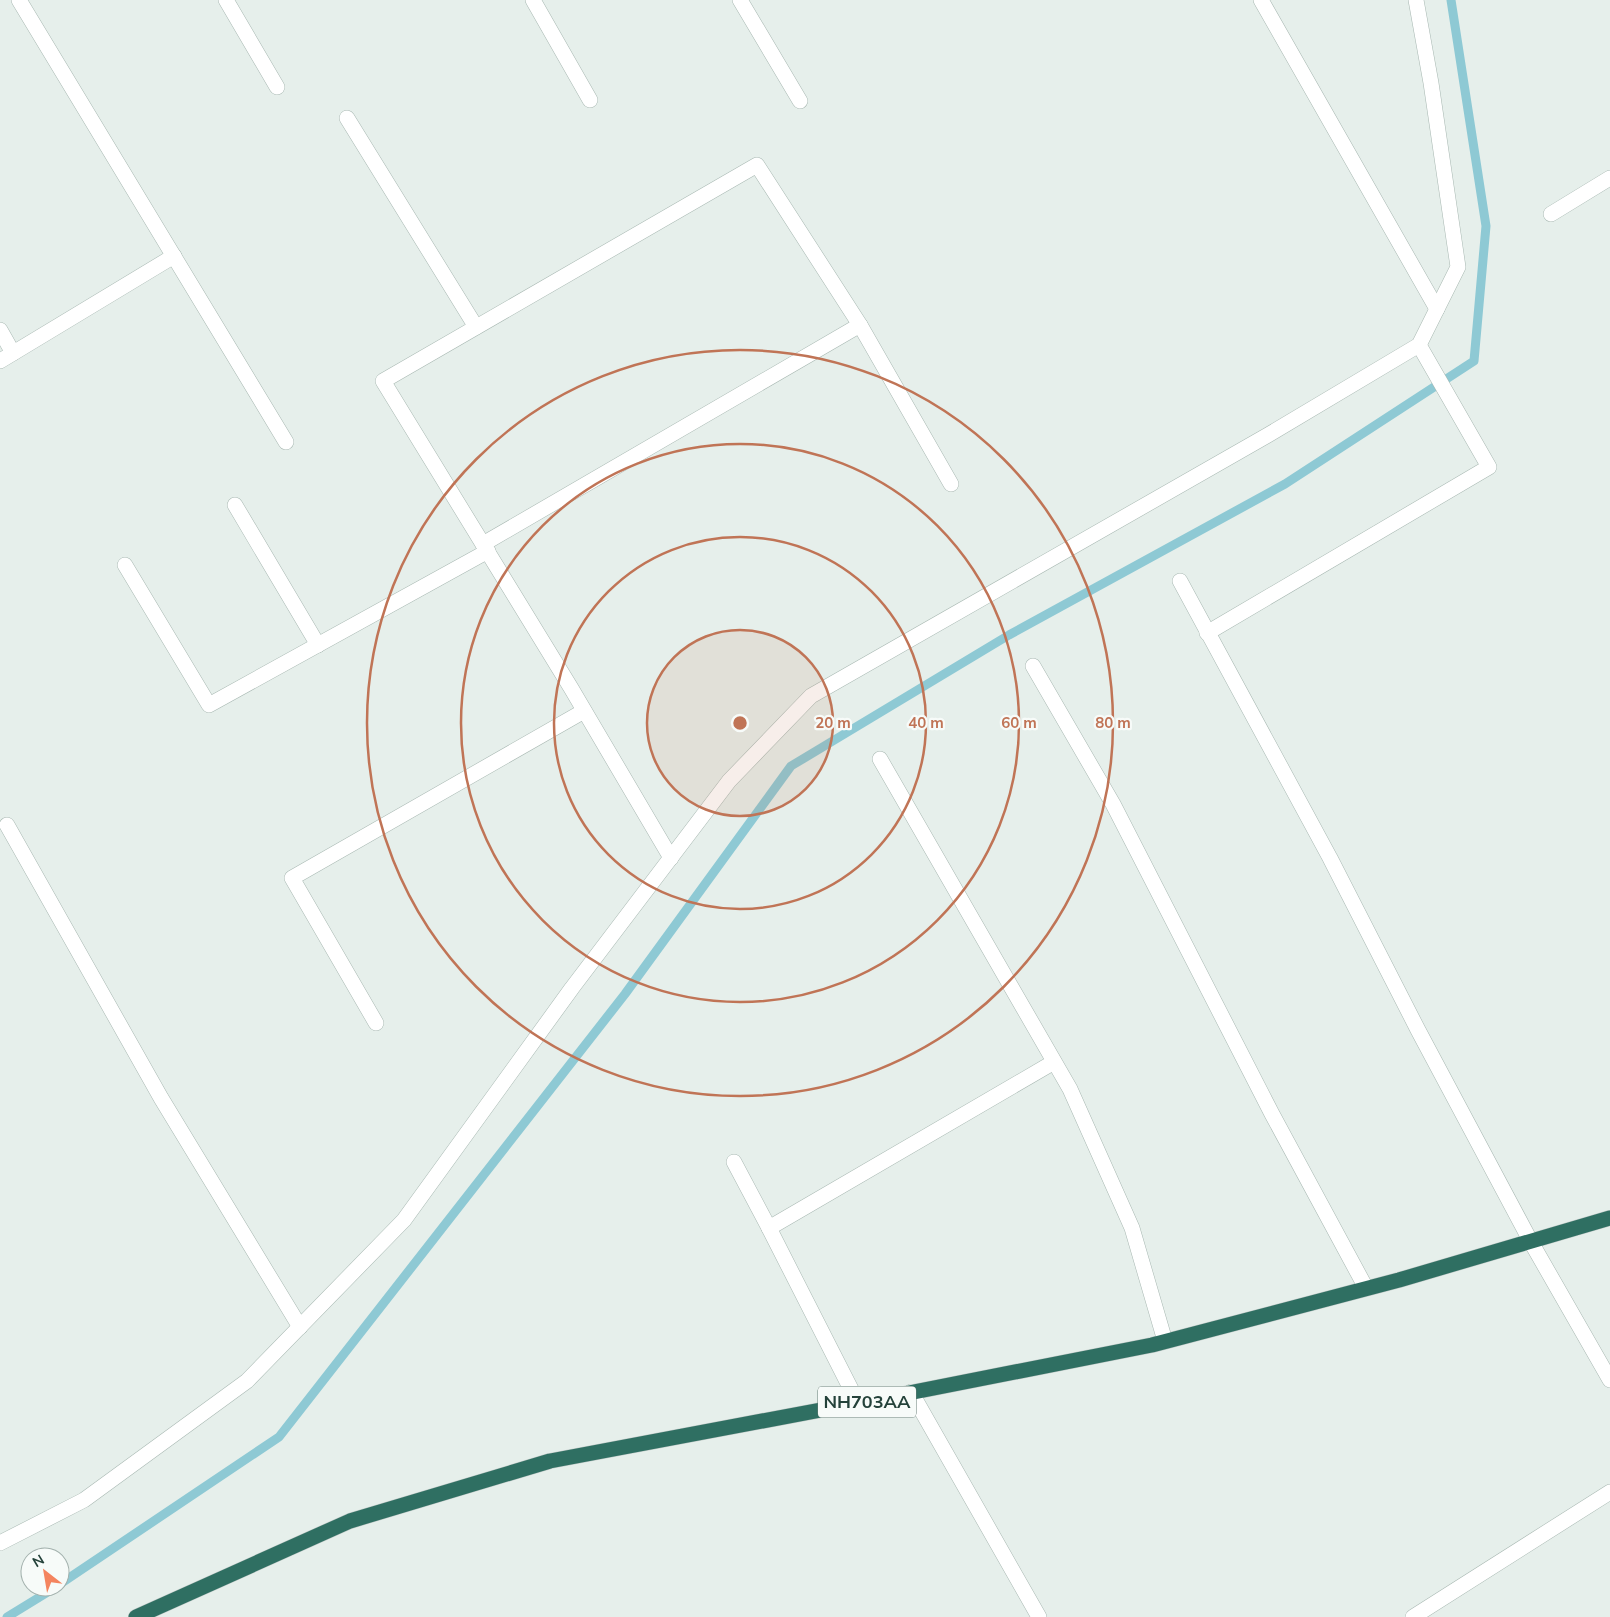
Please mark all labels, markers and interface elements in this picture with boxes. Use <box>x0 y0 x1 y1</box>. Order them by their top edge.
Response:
text: 20 m <box>815 713 851 732</box>
text: 40 m <box>908 713 944 732</box>
text: 60 m <box>1001 713 1037 732</box>
text: 80 m <box>1095 713 1131 732</box>
centre of rings <box>731 714 749 732</box>
road number: NH703AA <box>818 1386 916 1418</box>
north arrow <box>20 1547 70 1597</box>
text: N <box>29 1550 47 1571</box>

